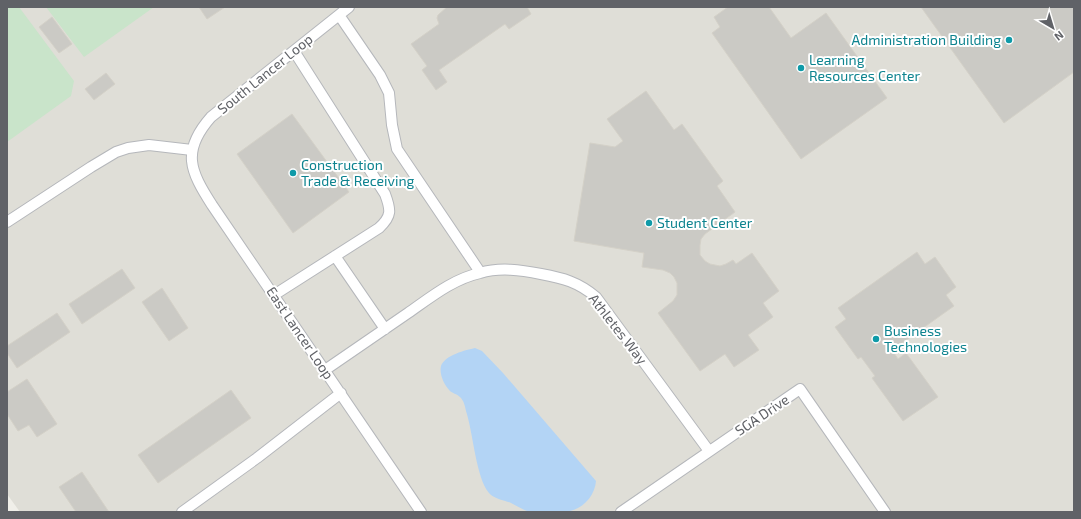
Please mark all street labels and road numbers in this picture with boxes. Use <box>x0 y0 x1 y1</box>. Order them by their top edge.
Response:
street label: South Lancer Loop <box>214 30 316 117</box>
street label: East Lancer Loop <box>263 283 338 382</box>
street label: Athletes Way <box>586 290 652 368</box>
street label: SGA Drive <box>732 390 792 439</box>

